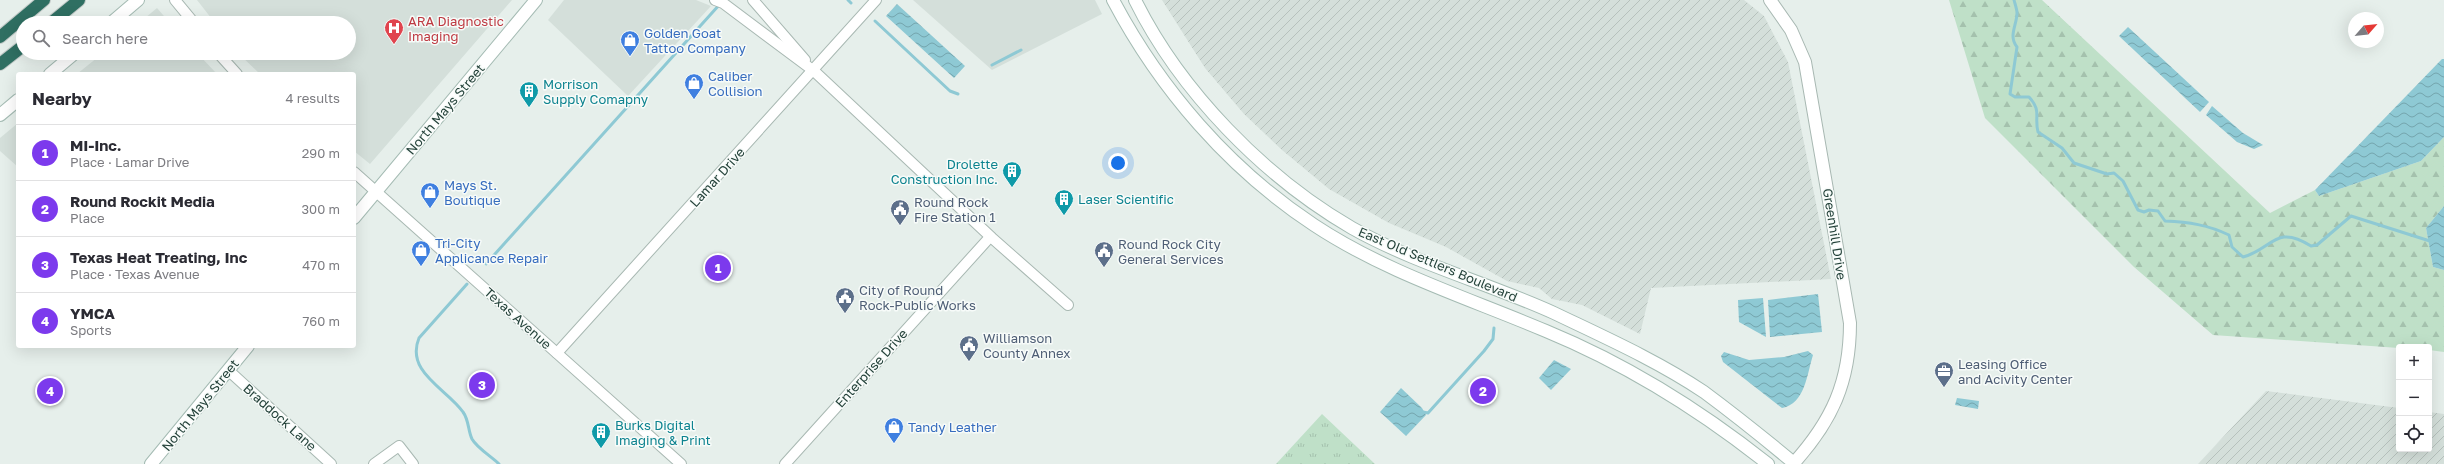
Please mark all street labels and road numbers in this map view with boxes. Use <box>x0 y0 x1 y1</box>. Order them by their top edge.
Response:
street label: North Mays Street <box>402 60 488 158</box>
street label: Lamar Drive <box>686 144 748 210</box>
street label: Greenhill Drive <box>1820 187 1850 281</box>
street label: East Old Settlers Boulevard <box>1356 223 1520 305</box>
street label: Texas Avenue <box>481 284 555 352</box>
street label: Enterprise Drive <box>832 325 910 411</box>
street label: North Mays Street <box>158 356 242 454</box>
street label: Braddock Lane <box>240 380 320 454</box>

